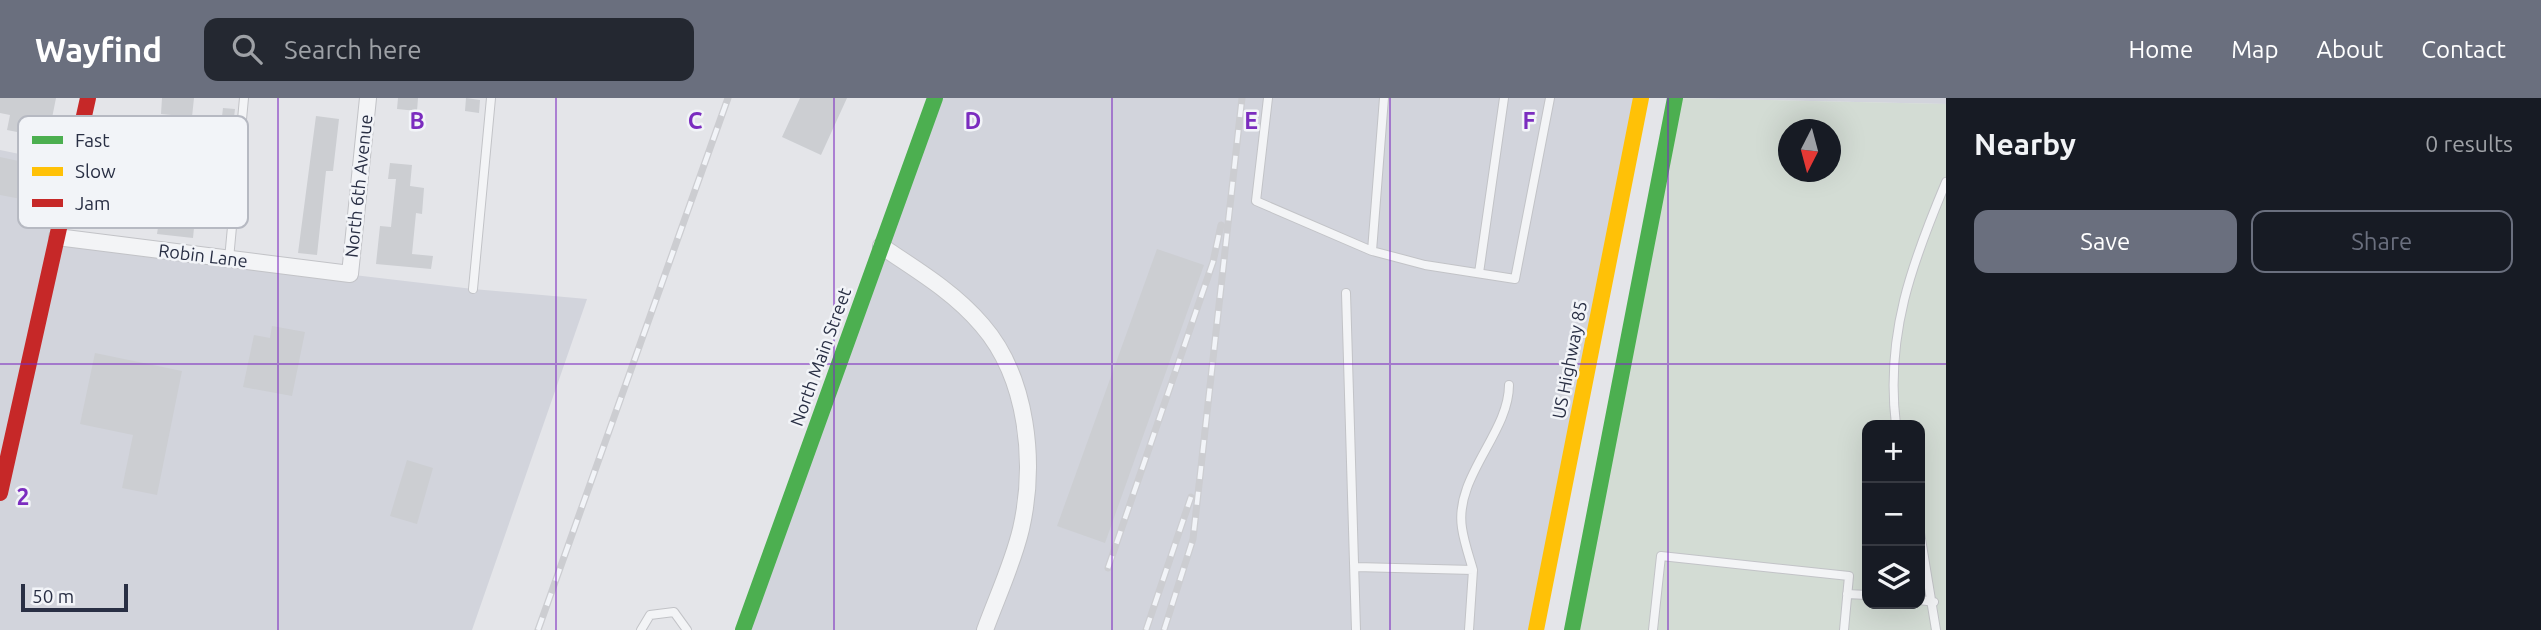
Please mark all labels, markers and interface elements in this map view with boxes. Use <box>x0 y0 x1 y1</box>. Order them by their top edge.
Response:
search box <box>204 18 694 81</box>
icon: search <box>228 30 266 68</box>
text: Wayfind <box>35 31 162 68</box>
text: Search here <box>284 35 422 64</box>
text: Home <box>2128 36 2193 63</box>
text: Map <box>2231 36 2278 63</box>
text: About <box>2316 36 2383 63</box>
text: Contact <box>2421 36 2506 63</box>
text: B <box>409 108 425 133</box>
text: C <box>688 108 703 133</box>
text: D <box>965 108 981 133</box>
text: E <box>1244 108 1258 133</box>
text: F <box>1523 108 1536 133</box>
street label: North 6th Avenue <box>341 113 375 259</box>
legend <box>18 116 248 228</box>
north arrow <box>1778 119 1841 182</box>
text: Nearby <box>1974 127 2076 161</box>
text: Fast <box>75 129 110 151</box>
text: 0 results <box>2425 131 2513 156</box>
text: Slow <box>75 160 116 182</box>
text: Jam <box>75 192 111 214</box>
button: Save <box>1974 210 2237 273</box>
button: Share <box>2251 210 2513 273</box>
street label: Robin Lane <box>157 240 249 270</box>
street label: North Main Street <box>786 285 854 428</box>
street label: US Highway 85 <box>1548 299 1590 420</box>
map controls <box>1862 420 1925 609</box>
button: + <box>1862 420 1925 483</box>
button: − <box>1862 483 1925 546</box>
text: 2 <box>17 484 29 509</box>
button: layers <box>1862 546 1925 609</box>
scale bar <box>21 581 128 613</box>
text: 50 m <box>32 585 74 607</box>

